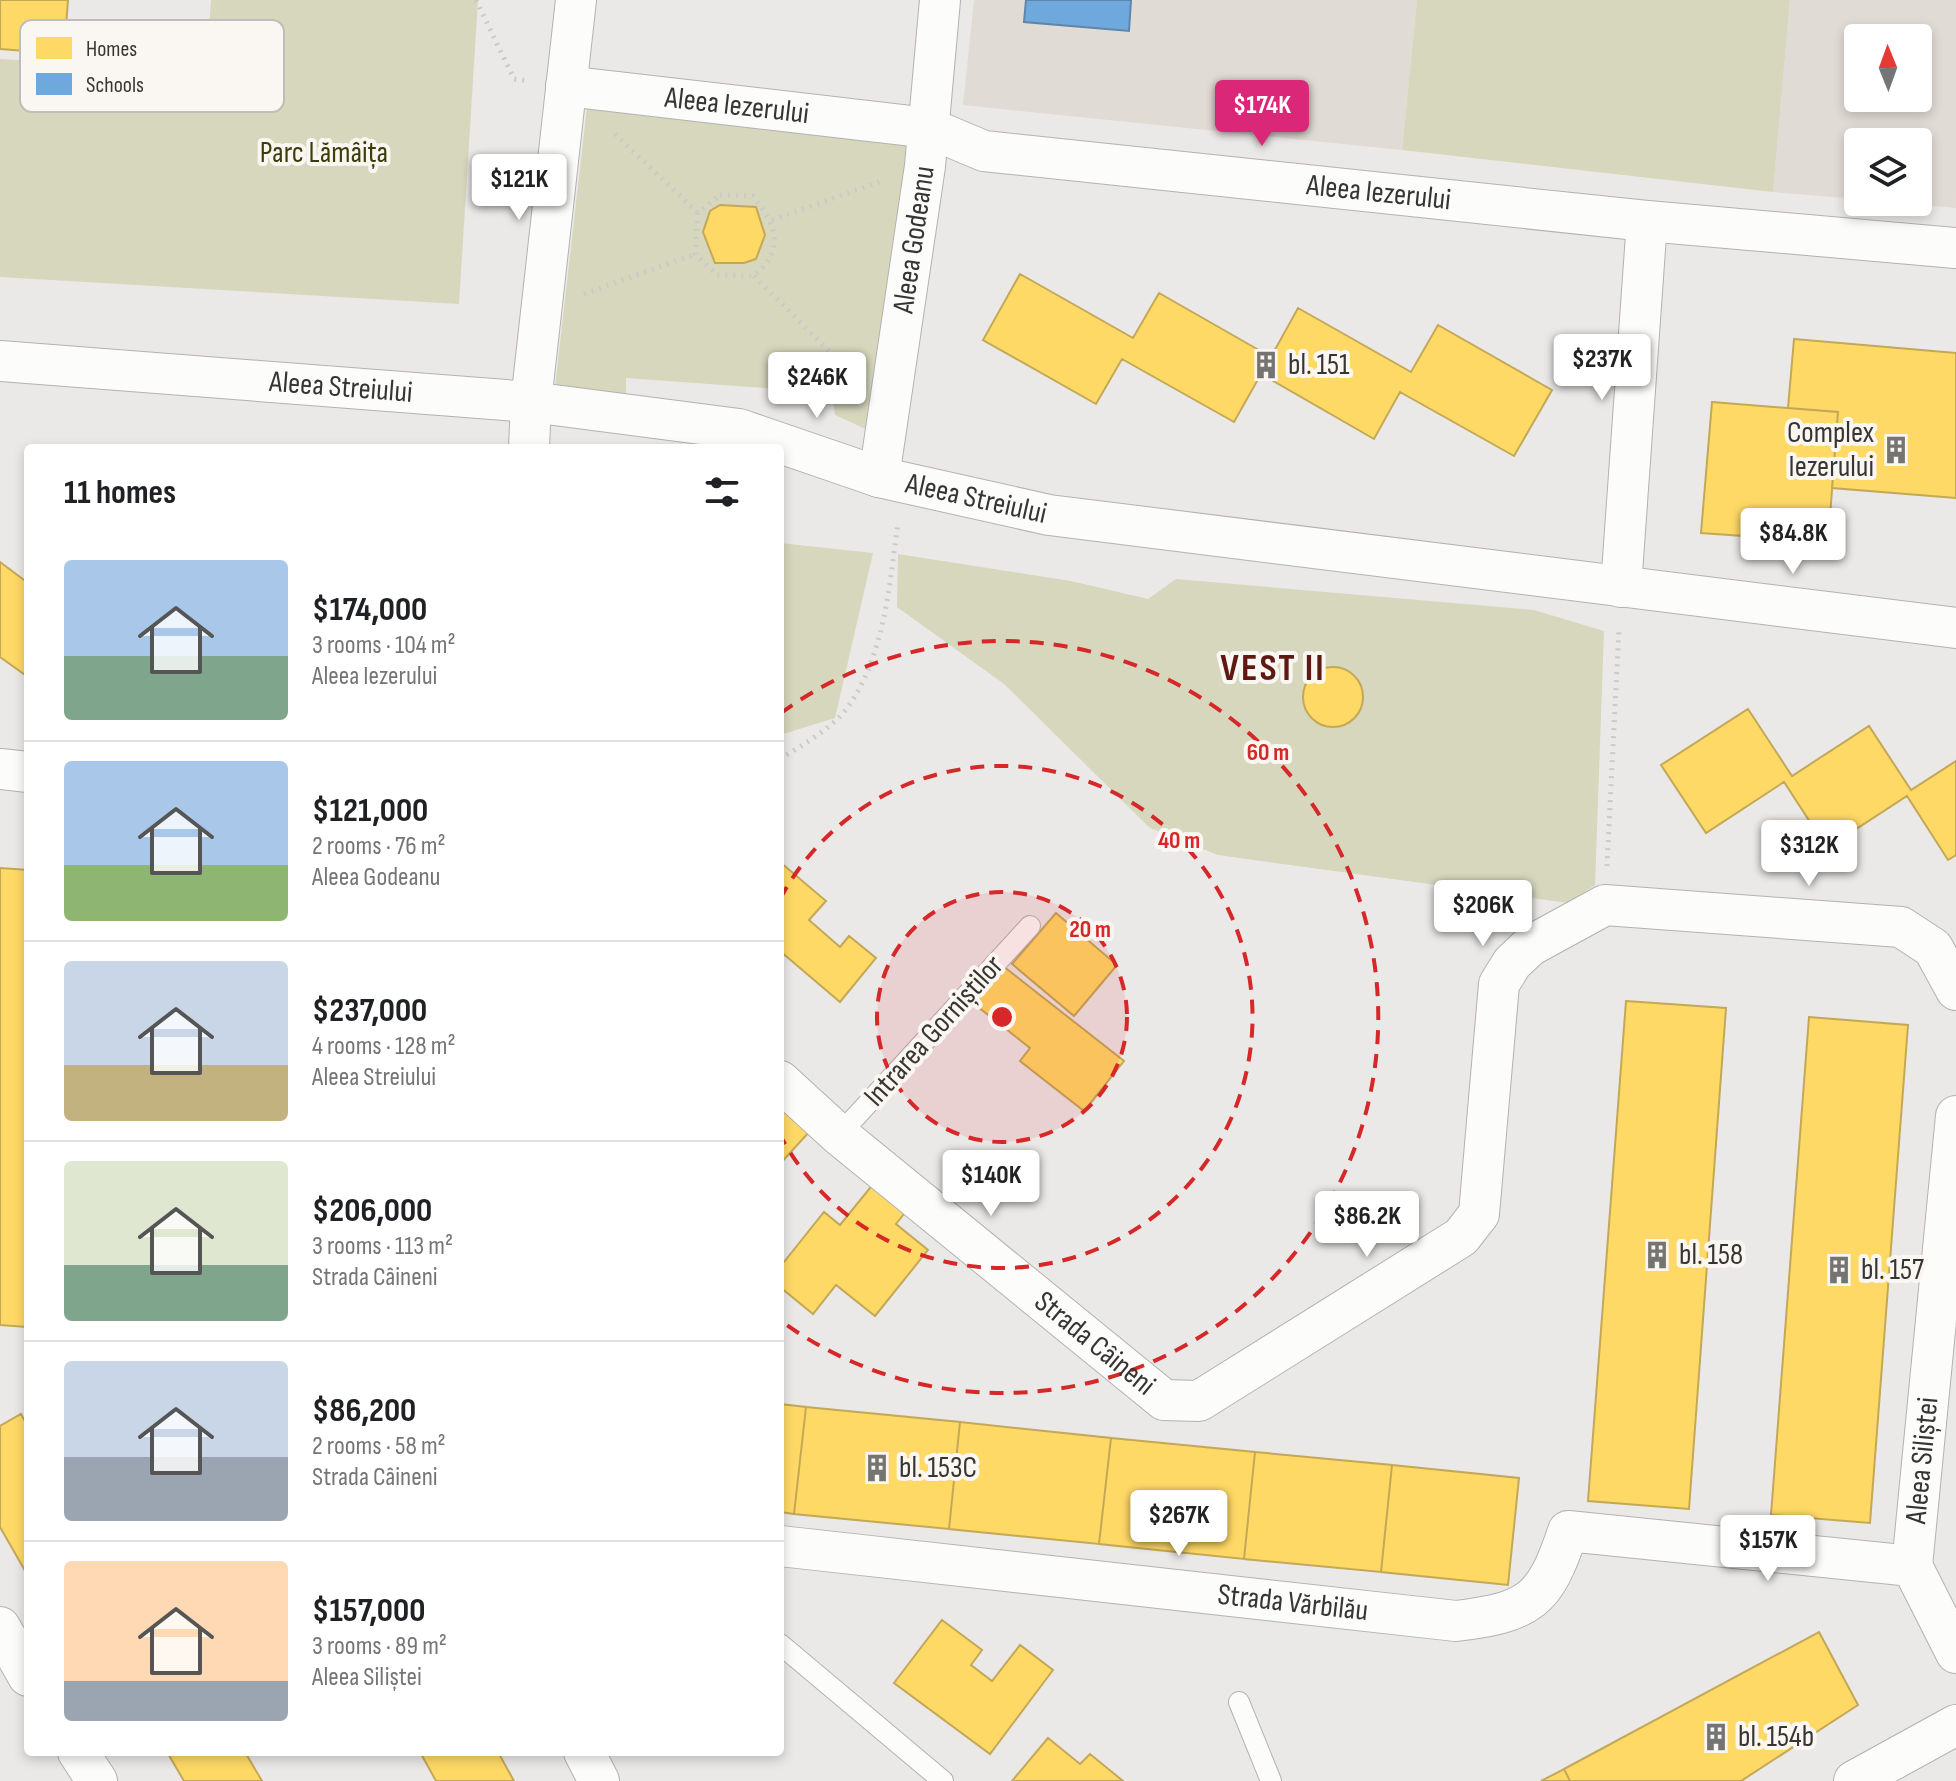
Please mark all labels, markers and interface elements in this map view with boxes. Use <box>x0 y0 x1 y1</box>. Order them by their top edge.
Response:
legend <box>20 20 284 112</box>
north arrow <box>1844 24 1932 112</box>
map controls <box>1844 24 1932 216</box>
text: Homes <box>86 36 137 63</box>
text: Schools <box>86 72 144 99</box>
street label: Aleea Iezerului <box>662 79 811 132</box>
pin: $174K <box>1206 80 1318 148</box>
text: $174K <box>1233 90 1291 121</box>
button: layers <box>1844 128 1932 216</box>
park label: Parc Lămâița <box>260 135 388 171</box>
pin: $121K <box>463 154 575 222</box>
text: $121K <box>490 164 548 195</box>
street label: Aleea Godeanu <box>885 164 943 317</box>
street label: Aleea Iezerului <box>1304 167 1453 218</box>
pin: $237K <box>1546 334 1658 402</box>
text: $237K <box>1572 344 1632 375</box>
place label: bl. 151 <box>1288 347 1350 383</box>
building icon: bl. 151 <box>1251 350 1281 380</box>
pin: $246K <box>761 352 873 420</box>
text: $246K <box>786 362 848 393</box>
street label: Aleea Streiului <box>267 364 414 411</box>
place label: Complex Iezerului <box>1787 415 1874 485</box>
building icon: Complex Iezerului <box>1881 435 1911 465</box>
street label: Aleea Streiului <box>901 465 1050 532</box>
icon: filters <box>700 470 744 514</box>
text: 11 homes <box>64 472 176 513</box>
pin: $84.8K <box>1728 508 1858 576</box>
text: $84.8K <box>1759 518 1827 549</box>
text: $174,000 <box>312 589 427 630</box>
icon: home <box>128 592 224 688</box>
text: 3 rooms · 104 m² <box>312 630 456 661</box>
district label: VEST II <box>1220 646 1326 691</box>
text: Aleea Iezerului <box>312 661 437 692</box>
text: 60 m <box>1247 738 1289 767</box>
text: $121,000 <box>312 790 428 831</box>
icon: home <box>128 793 224 889</box>
pin: $312K <box>1753 820 1865 888</box>
text: 40 m <box>1158 826 1200 855</box>
text: $312K <box>1779 830 1839 861</box>
text: 2 rooms · 76 m² <box>312 831 446 862</box>
text: Aleea Godeanu <box>312 862 440 893</box>
pin: $206K <box>1427 880 1539 948</box>
text: $206K <box>1452 890 1514 921</box>
text: 20 m <box>1069 915 1111 944</box>
street label: Intrarea Gorniștilor <box>857 948 1012 1114</box>
text: $237,000 <box>312 990 427 1031</box>
icon: home <box>128 993 224 1089</box>
centre of rings <box>988 1003 1016 1031</box>
text: 4 rooms · 128 m² <box>312 1031 456 1062</box>
text: Aleea Streiului <box>312 1062 436 1093</box>
pin: $140K <box>935 1150 1047 1218</box>
text: $140K <box>961 1160 1022 1191</box>
text: $206,000 <box>312 1190 432 1231</box>
pin: $86.2K <box>1302 1191 1432 1259</box>
icon: home <box>128 1193 224 1289</box>
text: $86.2K <box>1333 1201 1401 1232</box>
text: 3 rooms · 113 m² <box>312 1231 453 1262</box>
place label: bl. 158 <box>1679 1237 1743 1273</box>
building icon: bl. 158 <box>1642 1240 1672 1270</box>
place label: bl. 157 <box>1861 1252 1924 1288</box>
building icon: bl. 157 <box>1824 1255 1854 1285</box>
text: Strada Câineni <box>312 1262 438 1293</box>
street label: Strada Câineni <box>1027 1284 1162 1403</box>
text: $86,200 <box>312 1390 416 1431</box>
icon: home <box>128 1393 224 1489</box>
street label: Aleea Siliștei <box>1898 1396 1946 1526</box>
text: 2 rooms · 58 m² <box>312 1431 446 1462</box>
place label: bl. 153C <box>899 1450 977 1486</box>
building icon: bl. 153C <box>862 1453 892 1483</box>
text: Strada Câineni <box>312 1462 438 1493</box>
pin: $267K <box>1123 1490 1235 1558</box>
text: $267K <box>1148 1500 1210 1531</box>
pin: $157K <box>1712 1515 1824 1583</box>
text: $157K <box>1738 1525 1798 1556</box>
street label: Strada Vărbilău <box>1216 1577 1370 1629</box>
text: $157,000 <box>312 1590 425 1631</box>
icon: home <box>128 1593 224 1689</box>
text: 3 rooms · 89 m² <box>312 1631 447 1662</box>
text: Aleea Siliștei <box>312 1662 422 1693</box>
place label: bl. 154b <box>1738 1719 1814 1755</box>
building icon: bl. 154b <box>1701 1722 1731 1752</box>

